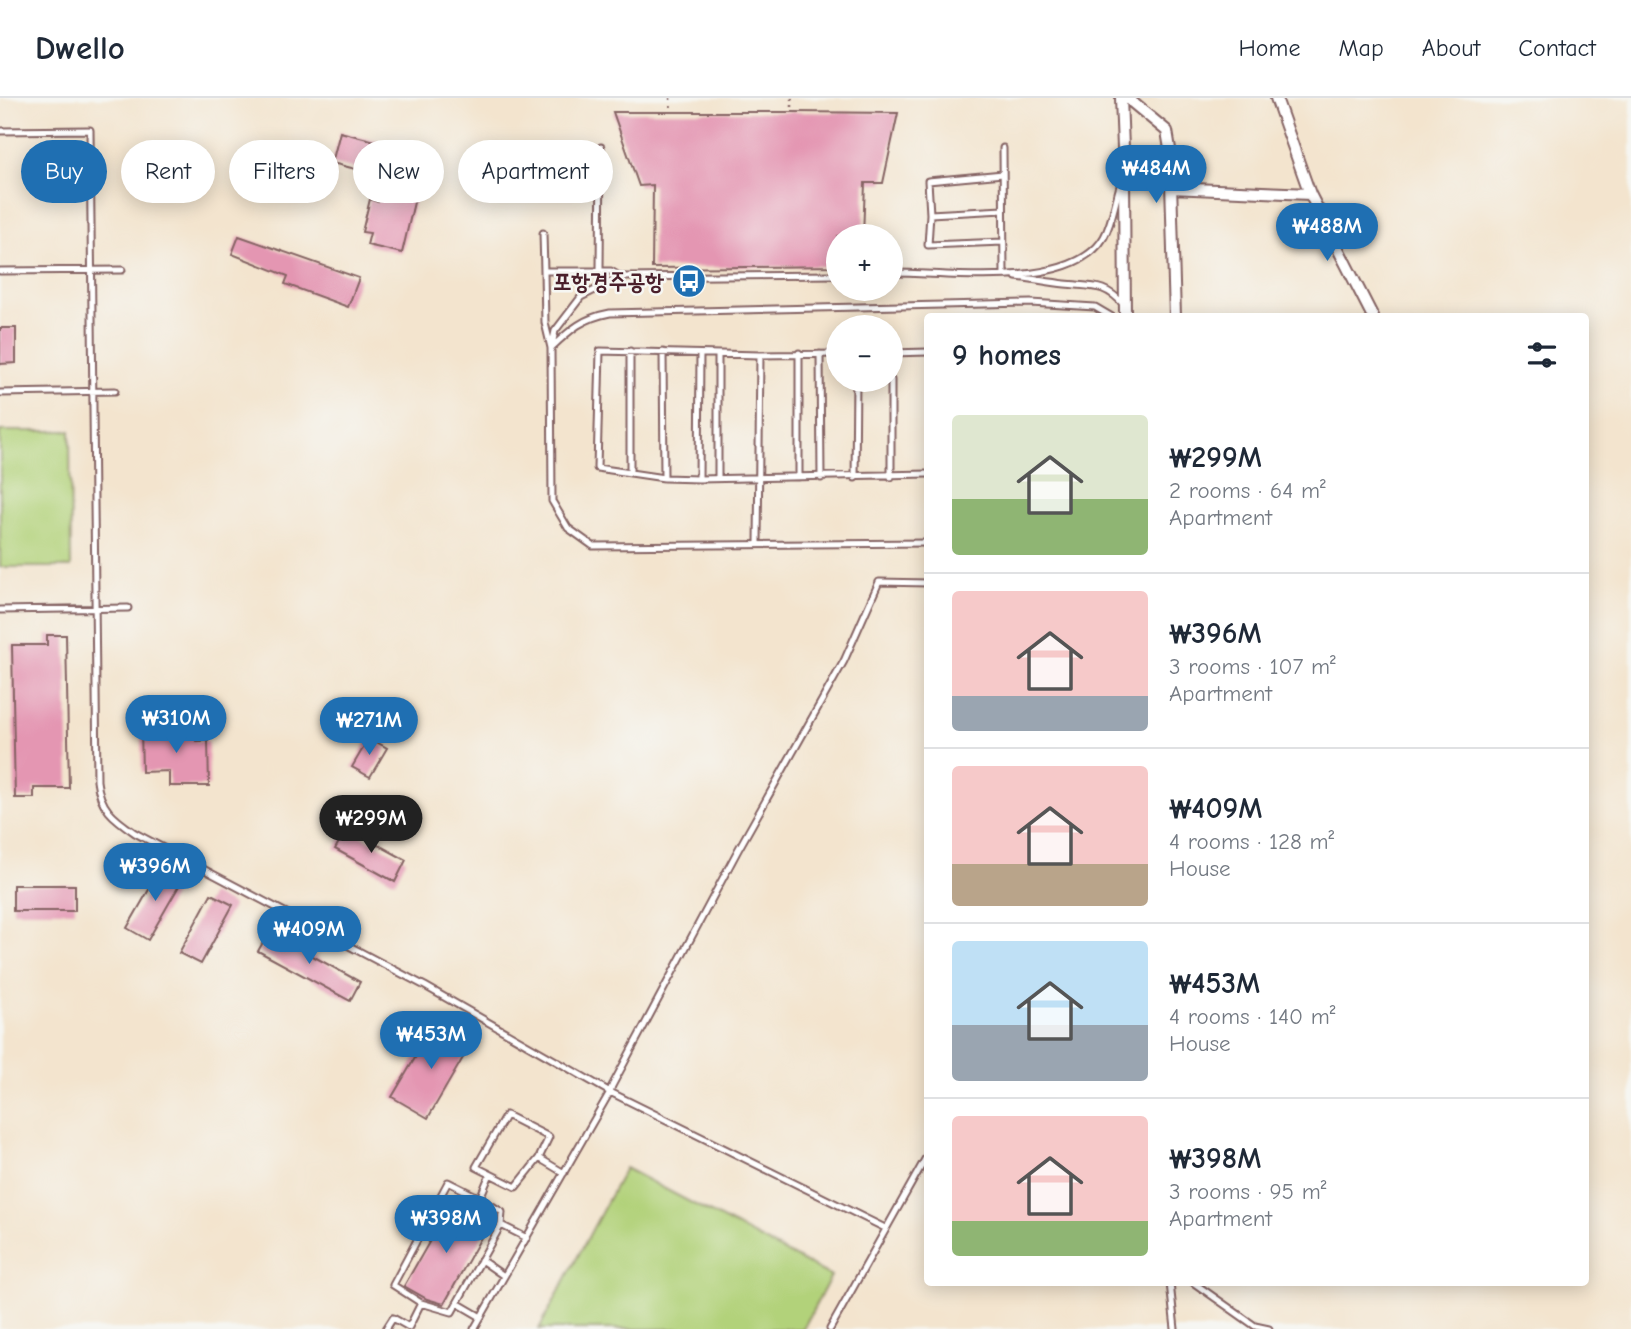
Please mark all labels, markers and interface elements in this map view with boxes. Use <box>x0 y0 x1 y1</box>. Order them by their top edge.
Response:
text: Dwello <box>35 29 125 67</box>
text: Home <box>1239 34 1300 62</box>
text: Map <box>1338 34 1384 62</box>
text: About <box>1422 34 1480 62</box>
text: Contact <box>1518 34 1596 62</box>
chip: Buy <box>21 140 107 203</box>
chip: Rent <box>121 140 215 203</box>
chip: Filters <box>229 140 339 203</box>
chip: New <box>353 140 444 203</box>
chip: Apartment <box>458 140 613 203</box>
pin: ₩484M <box>1107 146 1205 205</box>
text: ₩484M <box>1121 154 1191 181</box>
pin: ₩488M <box>1278 204 1376 263</box>
text: ₩488M <box>1292 212 1362 239</box>
map controls <box>826 224 903 392</box>
button: + <box>826 224 903 301</box>
bus stop icon: 포항경주공항 <box>670 262 708 300</box>
place label: 포항경주공항 <box>553 268 664 295</box>
button: − <box>826 315 903 392</box>
icon: filters <box>1523 336 1561 374</box>
text: 9 homes <box>952 338 1061 373</box>
text: ₩299M <box>1169 440 1262 475</box>
icon: home <box>1008 443 1092 527</box>
text: 2 rooms · 64 m² <box>1169 477 1326 504</box>
text: Apartment <box>1169 504 1272 531</box>
text: ₩396M <box>1169 616 1262 651</box>
icon: home <box>1008 619 1092 703</box>
text: 3 rooms · 107 m² <box>1169 653 1336 680</box>
text: Apartment <box>1169 680 1272 707</box>
pin: ₩310M <box>127 696 225 755</box>
pin: ₩271M <box>320 698 418 757</box>
text: ₩310M <box>141 704 211 731</box>
text: ₩271M <box>336 706 402 733</box>
text: ₩409M <box>1169 791 1262 826</box>
icon: home <box>1008 794 1092 878</box>
pin: ₩299M <box>322 796 420 855</box>
text: ₩299M <box>335 804 407 831</box>
text: 4 rooms · 128 m² <box>1169 828 1334 855</box>
pin: ₩396M <box>106 844 204 903</box>
text: ₩396M <box>119 852 191 879</box>
text: House <box>1169 855 1231 882</box>
pin: ₩409M <box>260 906 358 966</box>
text: ₩409M <box>273 915 345 942</box>
text: ₩453M <box>1169 966 1260 1001</box>
icon: home <box>1008 969 1092 1053</box>
text: 4 rooms · 140 m² <box>1169 1003 1336 1030</box>
pin: ₩453M <box>382 1012 480 1071</box>
text: ₩453M <box>396 1020 466 1047</box>
text: House <box>1169 1030 1231 1057</box>
text: ₩398M <box>1169 1141 1261 1176</box>
icon: home <box>1008 1144 1092 1228</box>
text: 3 rooms · 95 m² <box>1169 1178 1327 1205</box>
pin: ₩398M <box>397 1196 495 1255</box>
text: ₩398M <box>411 1204 481 1231</box>
text: Apartment <box>1169 1205 1272 1232</box>

